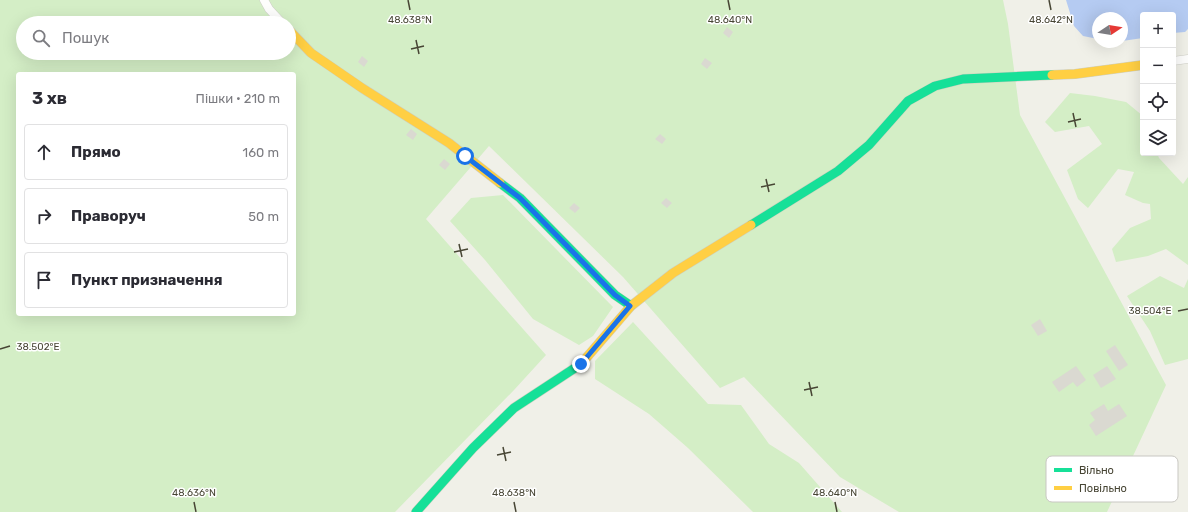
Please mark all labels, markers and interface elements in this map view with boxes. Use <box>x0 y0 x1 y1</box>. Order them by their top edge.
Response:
north arrow <box>1092 12 1128 48</box>
map controls <box>1140 12 1176 156</box>
button: + <box>1140 12 1176 48</box>
text: 48.638°N <box>388 14 432 26</box>
text: 48.640°N <box>708 14 752 26</box>
text: 48.642°N <box>1029 14 1073 26</box>
search box <box>16 16 296 60</box>
icon: search <box>30 27 52 49</box>
text: Пошук <box>62 29 109 47</box>
button: − <box>1140 48 1176 84</box>
button: locate <box>1140 84 1176 120</box>
text: 3 хв <box>32 88 67 108</box>
text: Пішки · 210 m <box>196 91 280 106</box>
button: layers <box>1140 120 1176 156</box>
icon: ahead <box>33 141 55 163</box>
text: Прямо <box>71 143 121 161</box>
text: 160 m <box>243 145 279 160</box>
route start <box>456 147 474 165</box>
icon: right <box>33 205 55 227</box>
text: Праворуч <box>71 207 146 225</box>
text: 50 m <box>248 209 279 224</box>
icon: arrive <box>33 269 55 291</box>
text: Пункт призначення <box>71 271 223 289</box>
text: 38.504°E <box>1128 305 1172 317</box>
text: 38.502°E <box>17 341 59 353</box>
route end <box>572 355 590 373</box>
legend <box>1046 456 1178 502</box>
text: Вільно <box>1079 464 1114 477</box>
text: Повільно <box>1079 482 1127 495</box>
text: 48.636°N <box>172 487 216 499</box>
text: 48.638°N <box>492 487 536 499</box>
text: 48.640°N <box>813 487 857 499</box>

